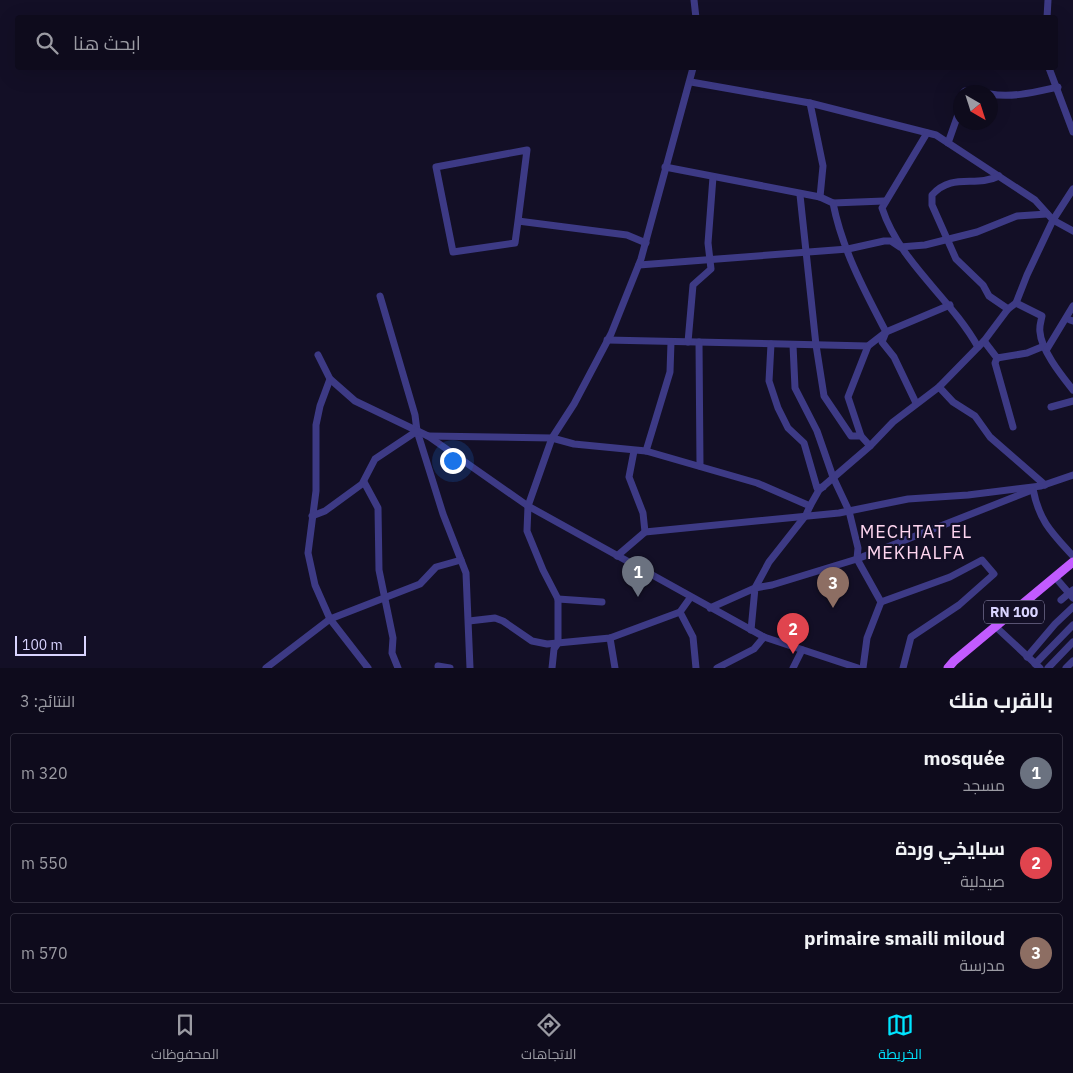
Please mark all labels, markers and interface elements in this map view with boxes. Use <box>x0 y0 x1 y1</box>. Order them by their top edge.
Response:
search box <box>15 15 1058 70</box>
icon: search <box>33 29 61 57</box>
text: ابحث هنا <box>73 31 141 55</box>
north arrow <box>953 85 998 130</box>
your location <box>440 448 466 474</box>
district label: MECHTAT EL MEKHALFA <box>860 520 972 564</box>
pin: 1 <box>622 556 654 597</box>
pin: 3 <box>817 567 849 608</box>
road number: RN 100 <box>984 600 1044 624</box>
pin: 2 <box>777 613 809 654</box>
scale bar <box>15 633 86 656</box>
text: 100 m <box>22 636 63 654</box>
text: بالقرب منك <box>949 686 1053 714</box>
text: النتائج: 3 <box>20 691 75 711</box>
text: mosquée <box>923 746 1005 770</box>
text: 320 m <box>21 763 68 783</box>
text: 1 <box>1031 763 1041 783</box>
text: مسجد <box>963 775 1005 795</box>
text: سبايخي وردة <box>895 836 1005 860</box>
text: 550 m <box>21 853 68 873</box>
text: 2 <box>1031 853 1041 873</box>
text: صيدلية <box>960 871 1005 891</box>
text: primaire smaili miloud <box>804 926 1005 950</box>
text: 570 m <box>21 943 68 963</box>
text: 3 <box>1031 943 1041 963</box>
text: مدرسة <box>959 955 1005 975</box>
tab: المحفوظات <box>151 1011 219 1067</box>
tab: الاتجاهات <box>521 1011 576 1067</box>
tab: الخريطة <box>878 1011 922 1067</box>

